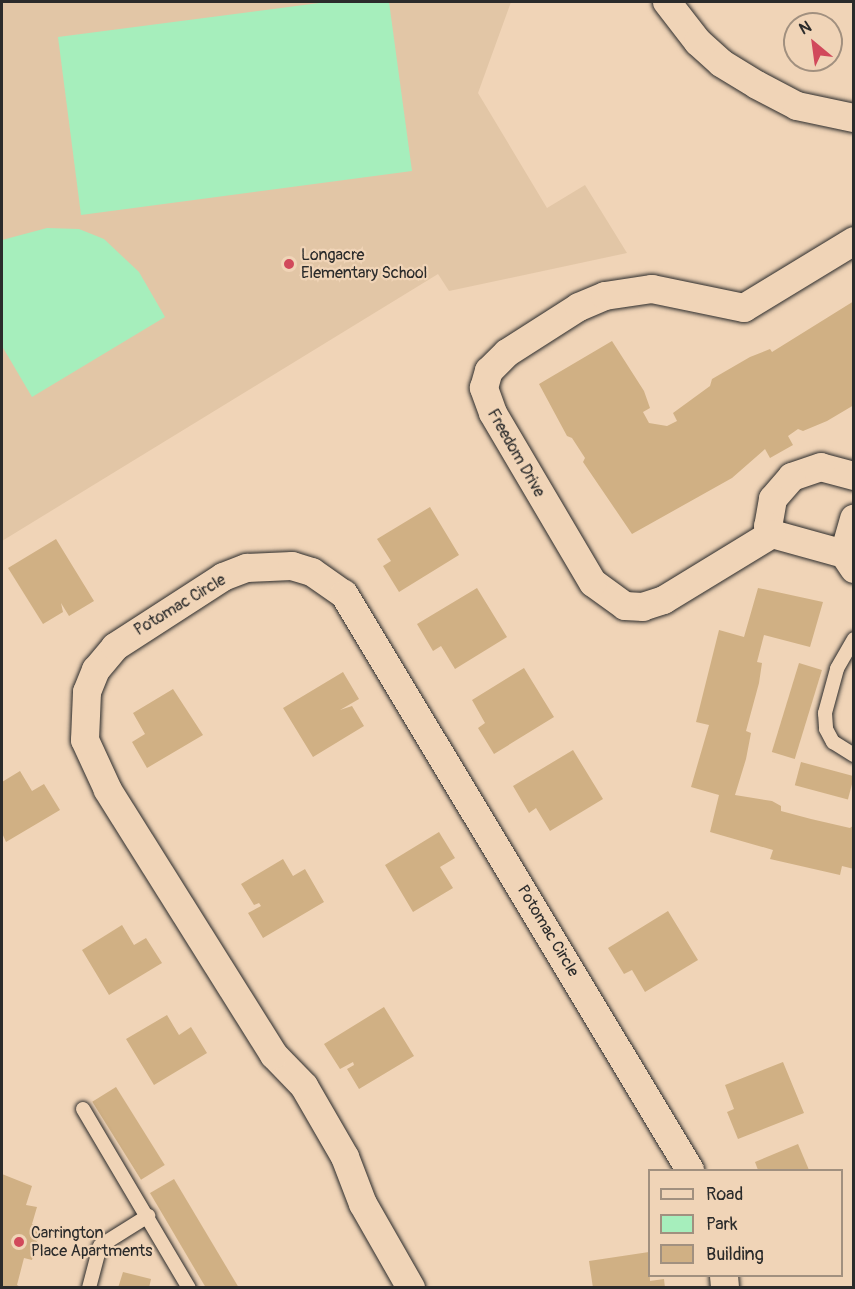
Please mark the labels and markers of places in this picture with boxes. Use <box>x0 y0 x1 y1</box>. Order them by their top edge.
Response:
place label: Longacre Elementary School <box>301 245 427 283</box>
marker: Longacre Elementary School <box>282 257 296 271</box>
place label: Carrington Place Apartments <box>31 1223 152 1261</box>
marker: Carrington Place Apartments <box>12 1235 26 1249</box>

